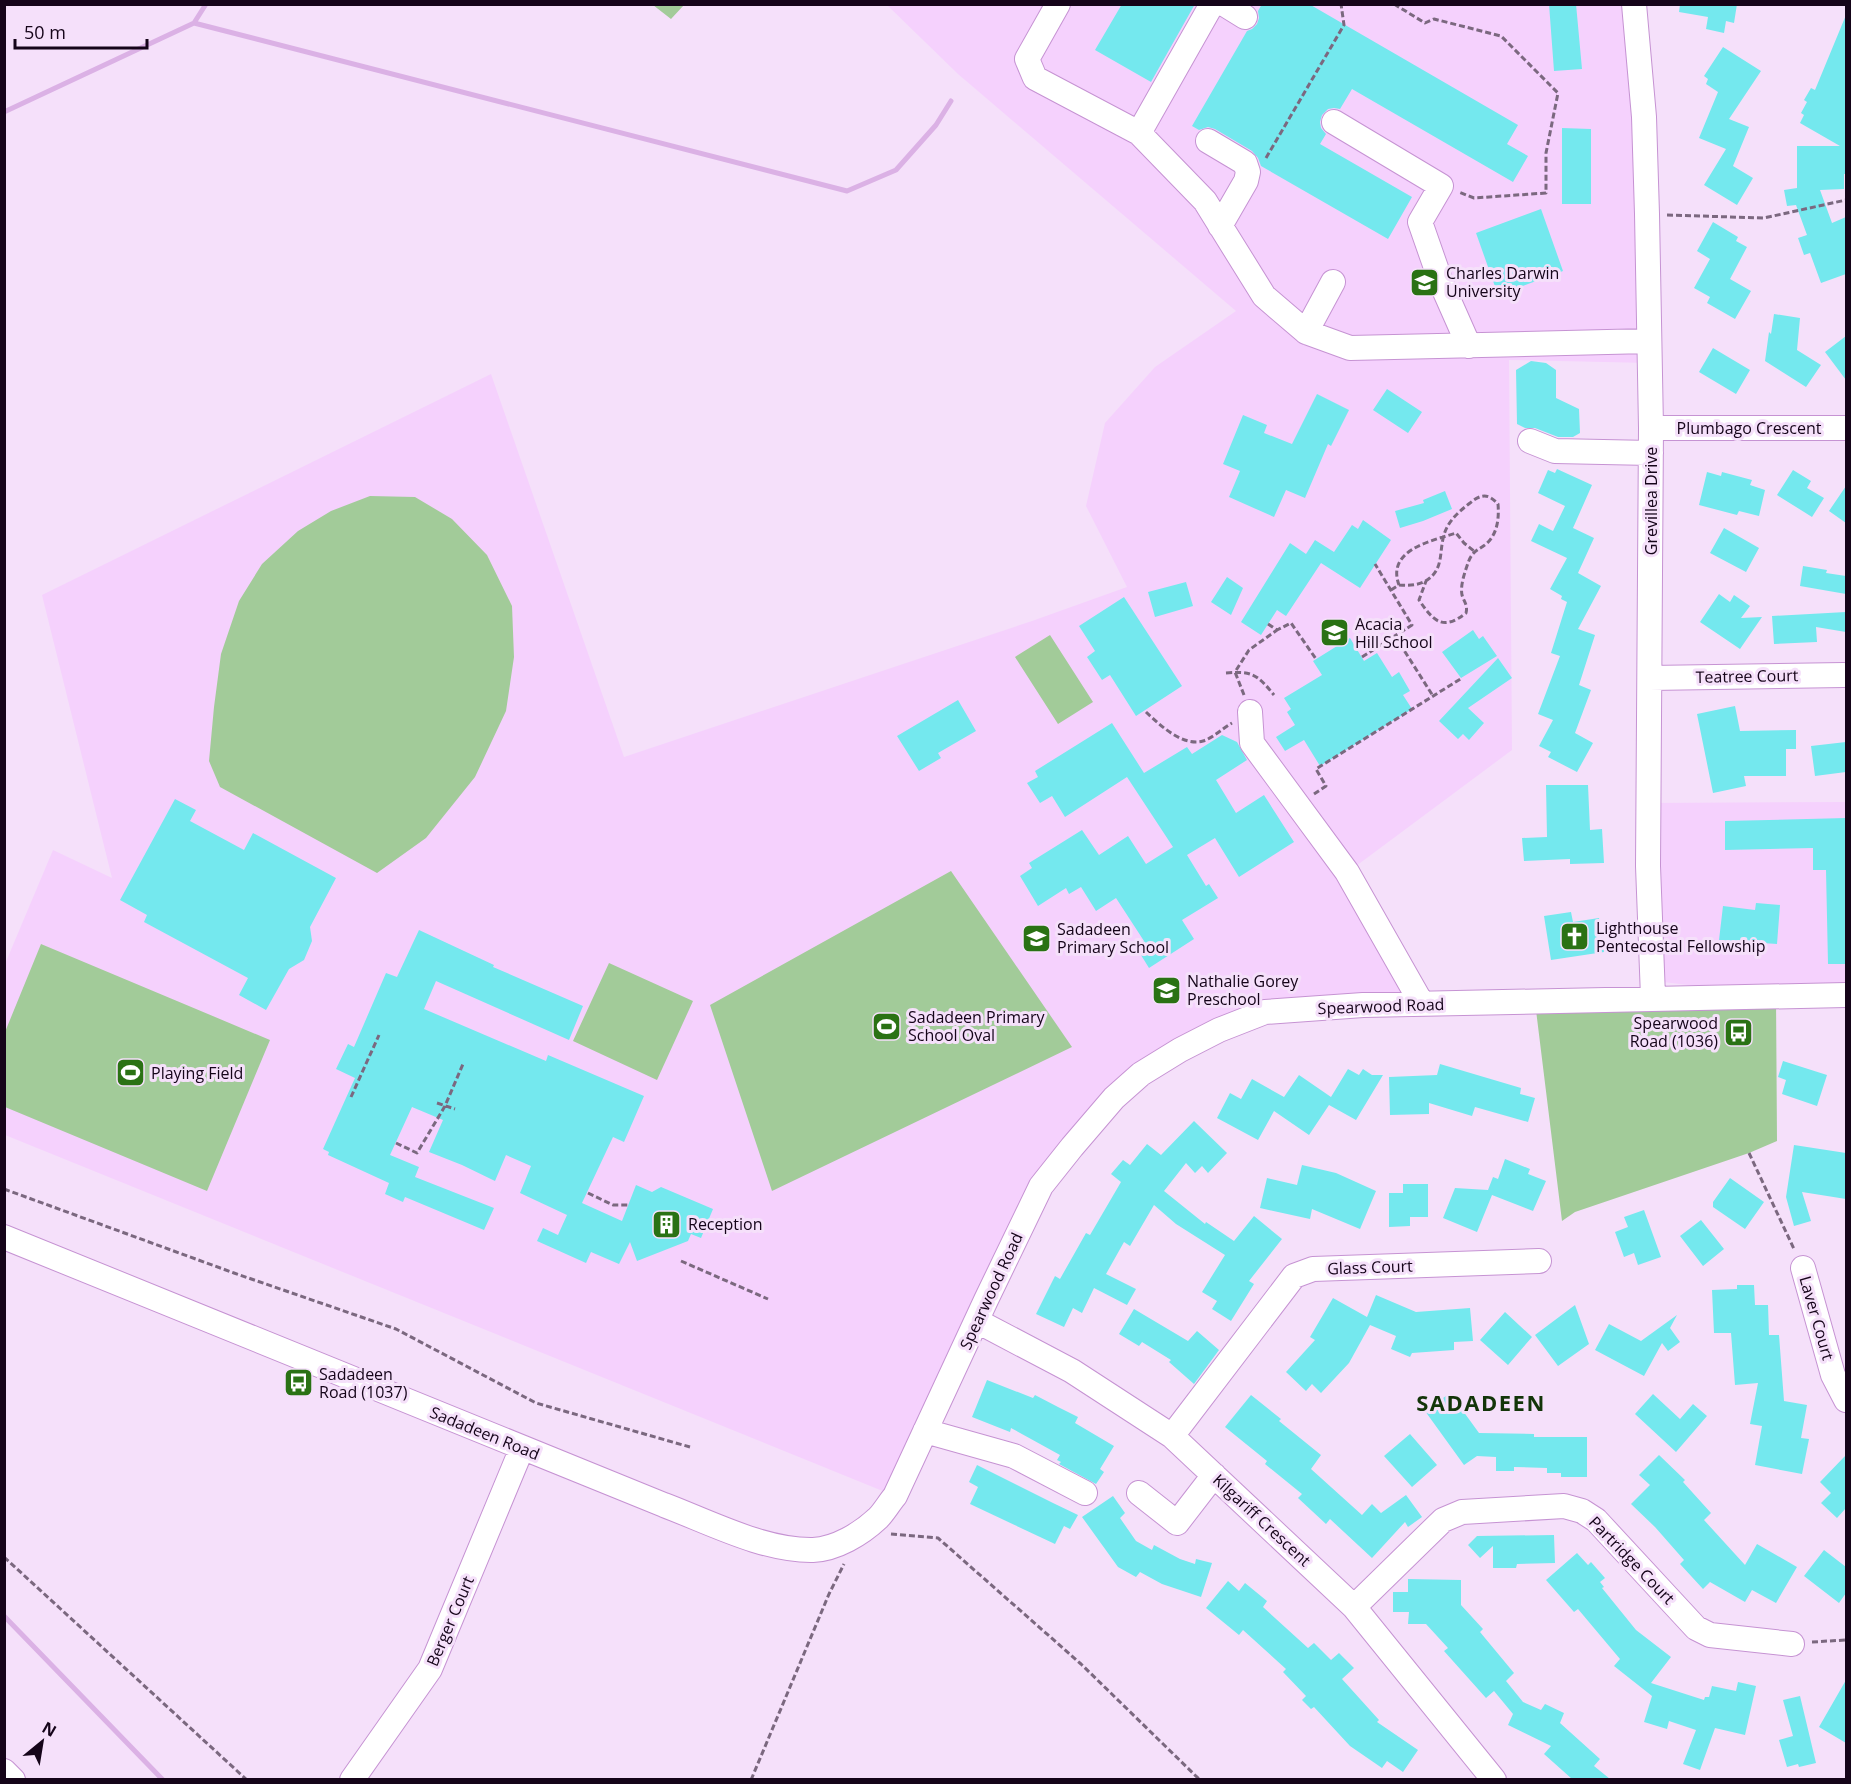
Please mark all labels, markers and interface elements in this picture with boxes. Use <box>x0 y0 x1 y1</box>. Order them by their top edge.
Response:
scale bar <box>15 12 147 50</box>
text: 50 m <box>24 20 66 44</box>
place label: Charles Darwin University <box>1446 262 1559 302</box>
school or university icon: Charles Darwin University <box>1409 266 1441 298</box>
street label: Plumbago Crescent <box>1677 417 1822 439</box>
street label: Grevillea Drive <box>1640 447 1662 555</box>
place label: Acacia Hill School <box>1355 613 1433 653</box>
school or university icon: Acacia Hill School <box>1318 617 1350 649</box>
street label: Teatree Court <box>1695 664 1799 688</box>
place label: Lighthouse Pentecostal Fellowship <box>1596 917 1765 957</box>
place label: Sadadeen Primary School <box>1057 918 1169 958</box>
church icon: Lighthouse Pentecostal Fellowship <box>1559 921 1591 953</box>
school or university icon: Sadadeen Primary School <box>1020 922 1052 954</box>
place label: Nathalie Gorey Preschool <box>1187 970 1299 1010</box>
school or university icon: Nathalie Gorey Preschool <box>1150 974 1182 1006</box>
street label: Spearwood Road <box>1317 993 1445 1019</box>
place label: Sadadeen Primary School Oval <box>908 1006 1046 1046</box>
sports icon: Sadadeen Primary School Oval <box>871 1010 903 1042</box>
place label: Spearwood Road (1036) <box>1630 1012 1718 1052</box>
bus stop icon: Spearwood Road (1036) <box>1723 1016 1755 1048</box>
sports icon: Playing Field <box>114 1057 146 1089</box>
place label: Playing Field <box>151 1062 243 1084</box>
building icon: Reception <box>651 1208 683 1240</box>
place label: Reception <box>688 1213 762 1235</box>
street label: Spearwood Road <box>954 1229 1028 1353</box>
street label: Glass Court <box>1327 1255 1414 1279</box>
street label: Laver Court <box>1794 1273 1840 1363</box>
place label: Sadadeen Road (1037) <box>319 1363 408 1403</box>
bus stop icon: Sadadeen Road (1037) <box>282 1367 314 1399</box>
district label: SADADEEN <box>1416 1387 1546 1417</box>
street label: Sadadeen Road <box>427 1401 543 1465</box>
street label: Kilgariff Crescent <box>1208 1469 1316 1571</box>
street label: Partridge Court <box>1584 1511 1680 1609</box>
street label: Berger Court <box>421 1572 479 1669</box>
north arrow <box>12 1712 72 1772</box>
text: N <box>38 1716 61 1742</box>

